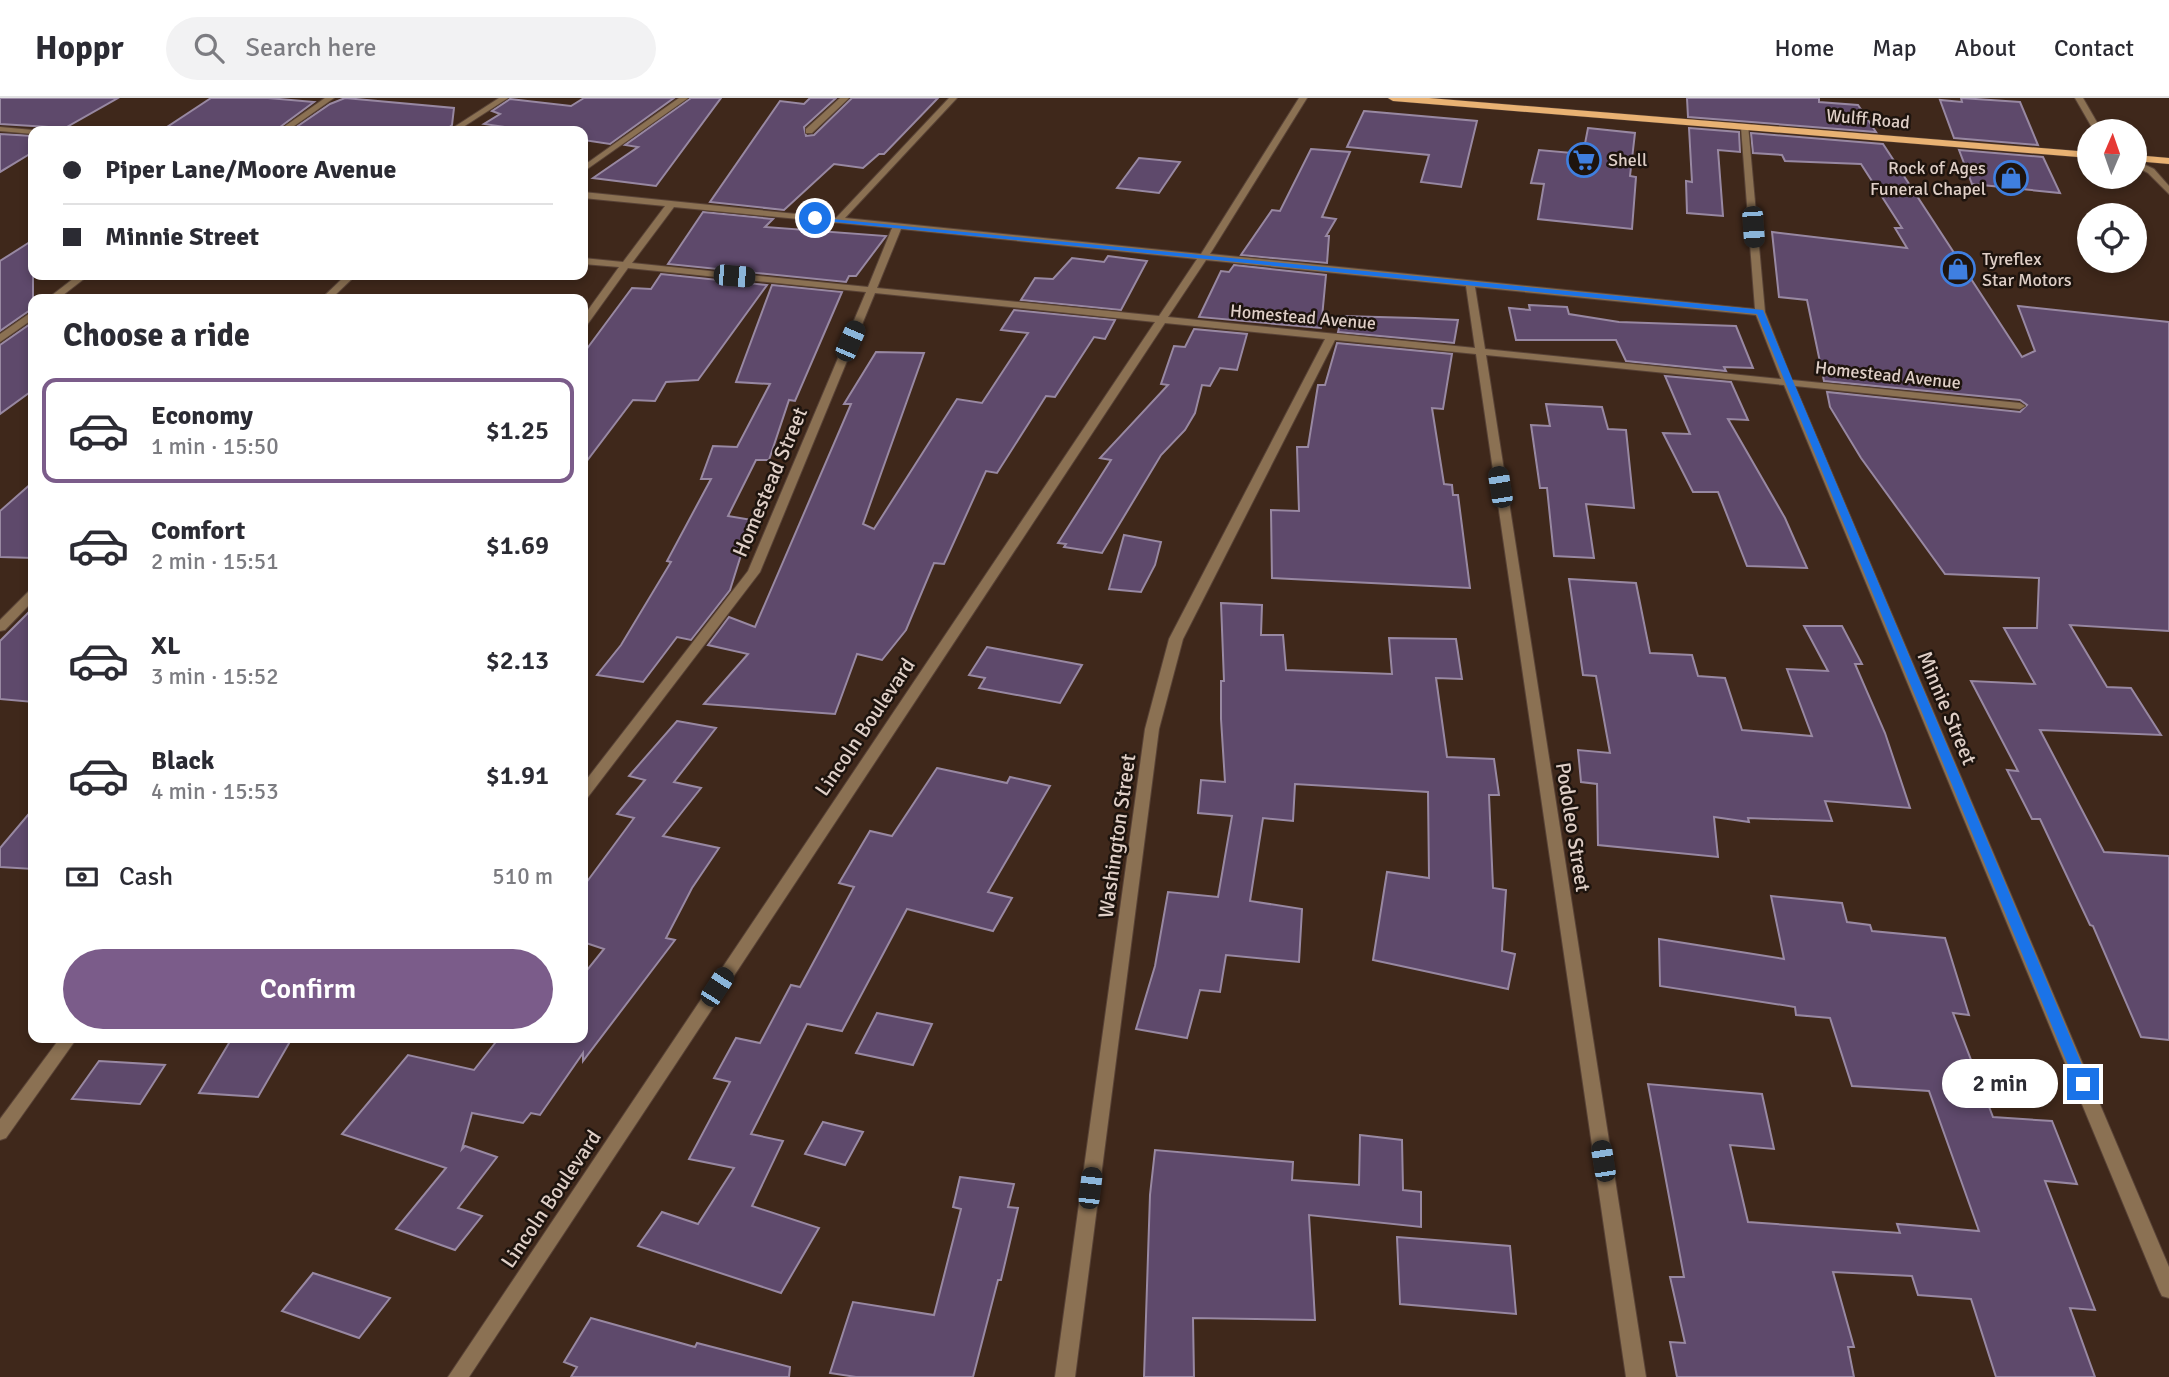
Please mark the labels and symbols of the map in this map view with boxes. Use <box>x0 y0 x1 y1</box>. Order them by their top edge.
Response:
street label: Wulff Road <box>1825 104 1911 134</box>
north arrow <box>2077 119 2147 189</box>
supermarket icon: Shell <box>1565 141 1603 179</box>
place label: Shell <box>1608 149 1647 171</box>
place label: Rock of Ages Funeral Chapel <box>1870 157 1986 200</box>
shop icon: Rock of Ages Funeral Chapel <box>1992 159 2030 197</box>
route start <box>799 202 831 234</box>
car <box>1742 205 1765 249</box>
place label: Tyreflex Star Motors <box>1982 248 2072 291</box>
shop icon: Tyreflex Star Motors <box>1939 250 1977 288</box>
car <box>713 264 756 288</box>
street label: Homestead Avenue <box>1229 300 1377 334</box>
car <box>833 318 868 364</box>
street label: Homestead Avenue <box>1814 356 1962 394</box>
street label: Homestead Street <box>727 403 813 561</box>
car <box>1487 465 1514 509</box>
street label: Minnie Street <box>1911 647 1983 769</box>
street label: Lincoln Boulevard <box>809 653 921 801</box>
street label: Washington Street <box>1093 752 1141 920</box>
street label: Podoleo Street <box>1550 760 1596 894</box>
car <box>697 964 738 1010</box>
callout: 2 min <box>1943 1060 2058 1108</box>
route end <box>2067 1068 2099 1100</box>
street label: Lincoln Boulevard <box>495 1125 607 1273</box>
car <box>1590 1139 1617 1183</box>
car <box>1078 1166 1103 1210</box>

